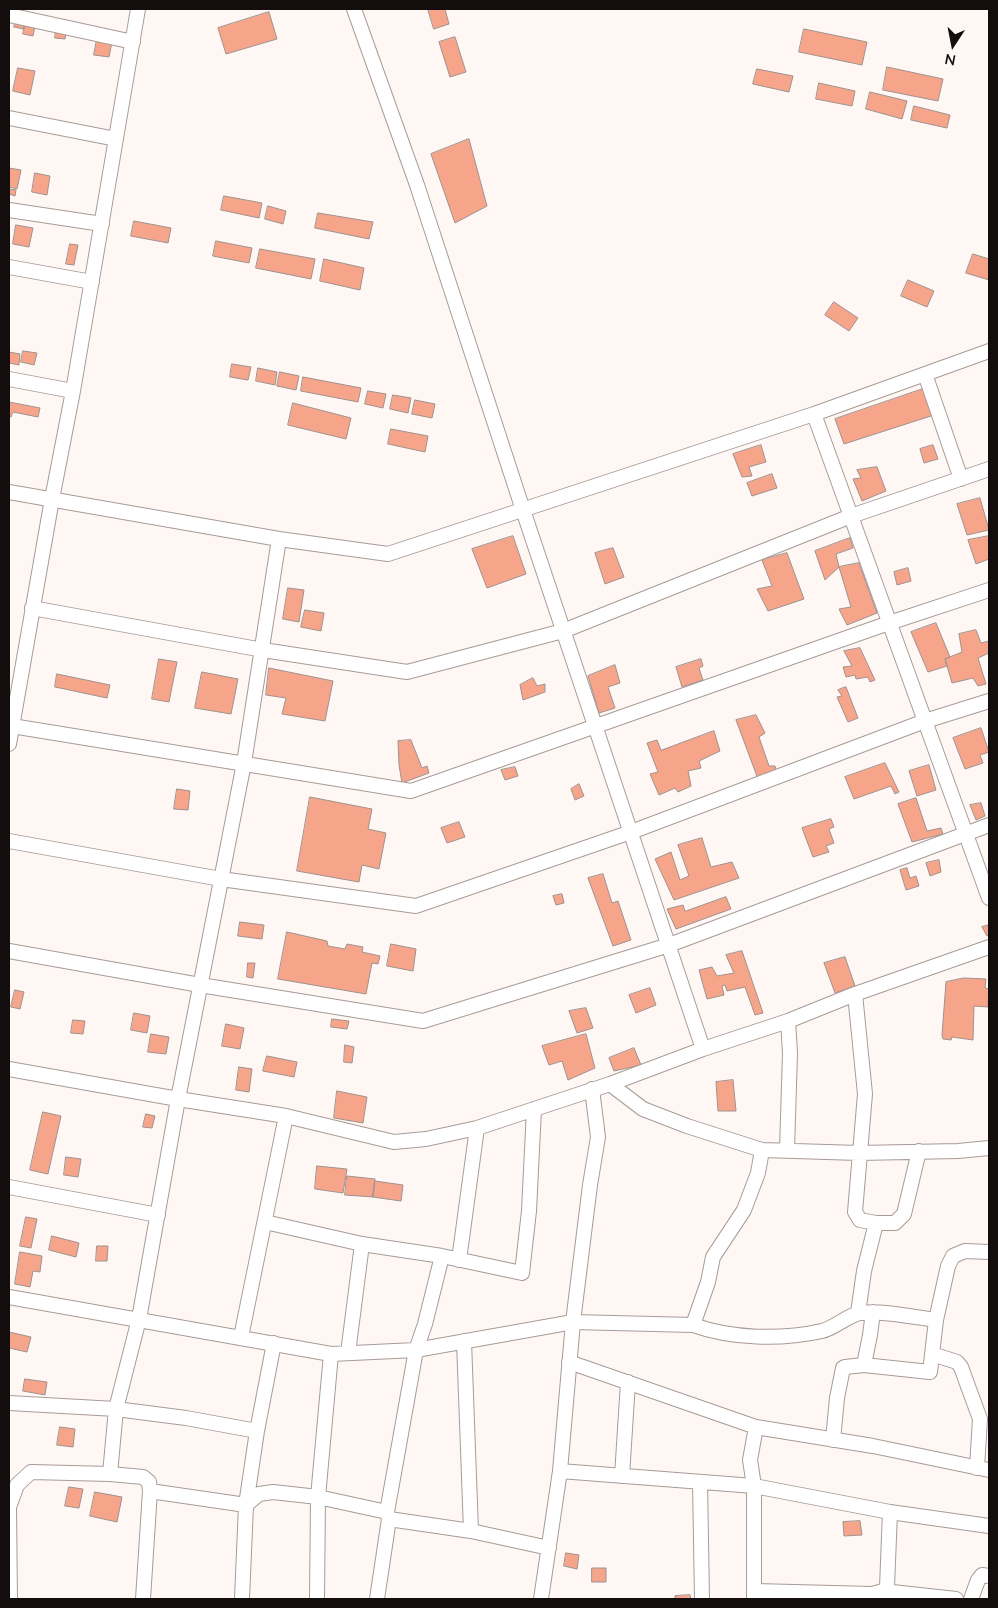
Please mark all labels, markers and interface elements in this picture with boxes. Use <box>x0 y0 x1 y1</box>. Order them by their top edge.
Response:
north arrow <box>928 20 978 70</box>
text: N <box>943 51 957 70</box>

